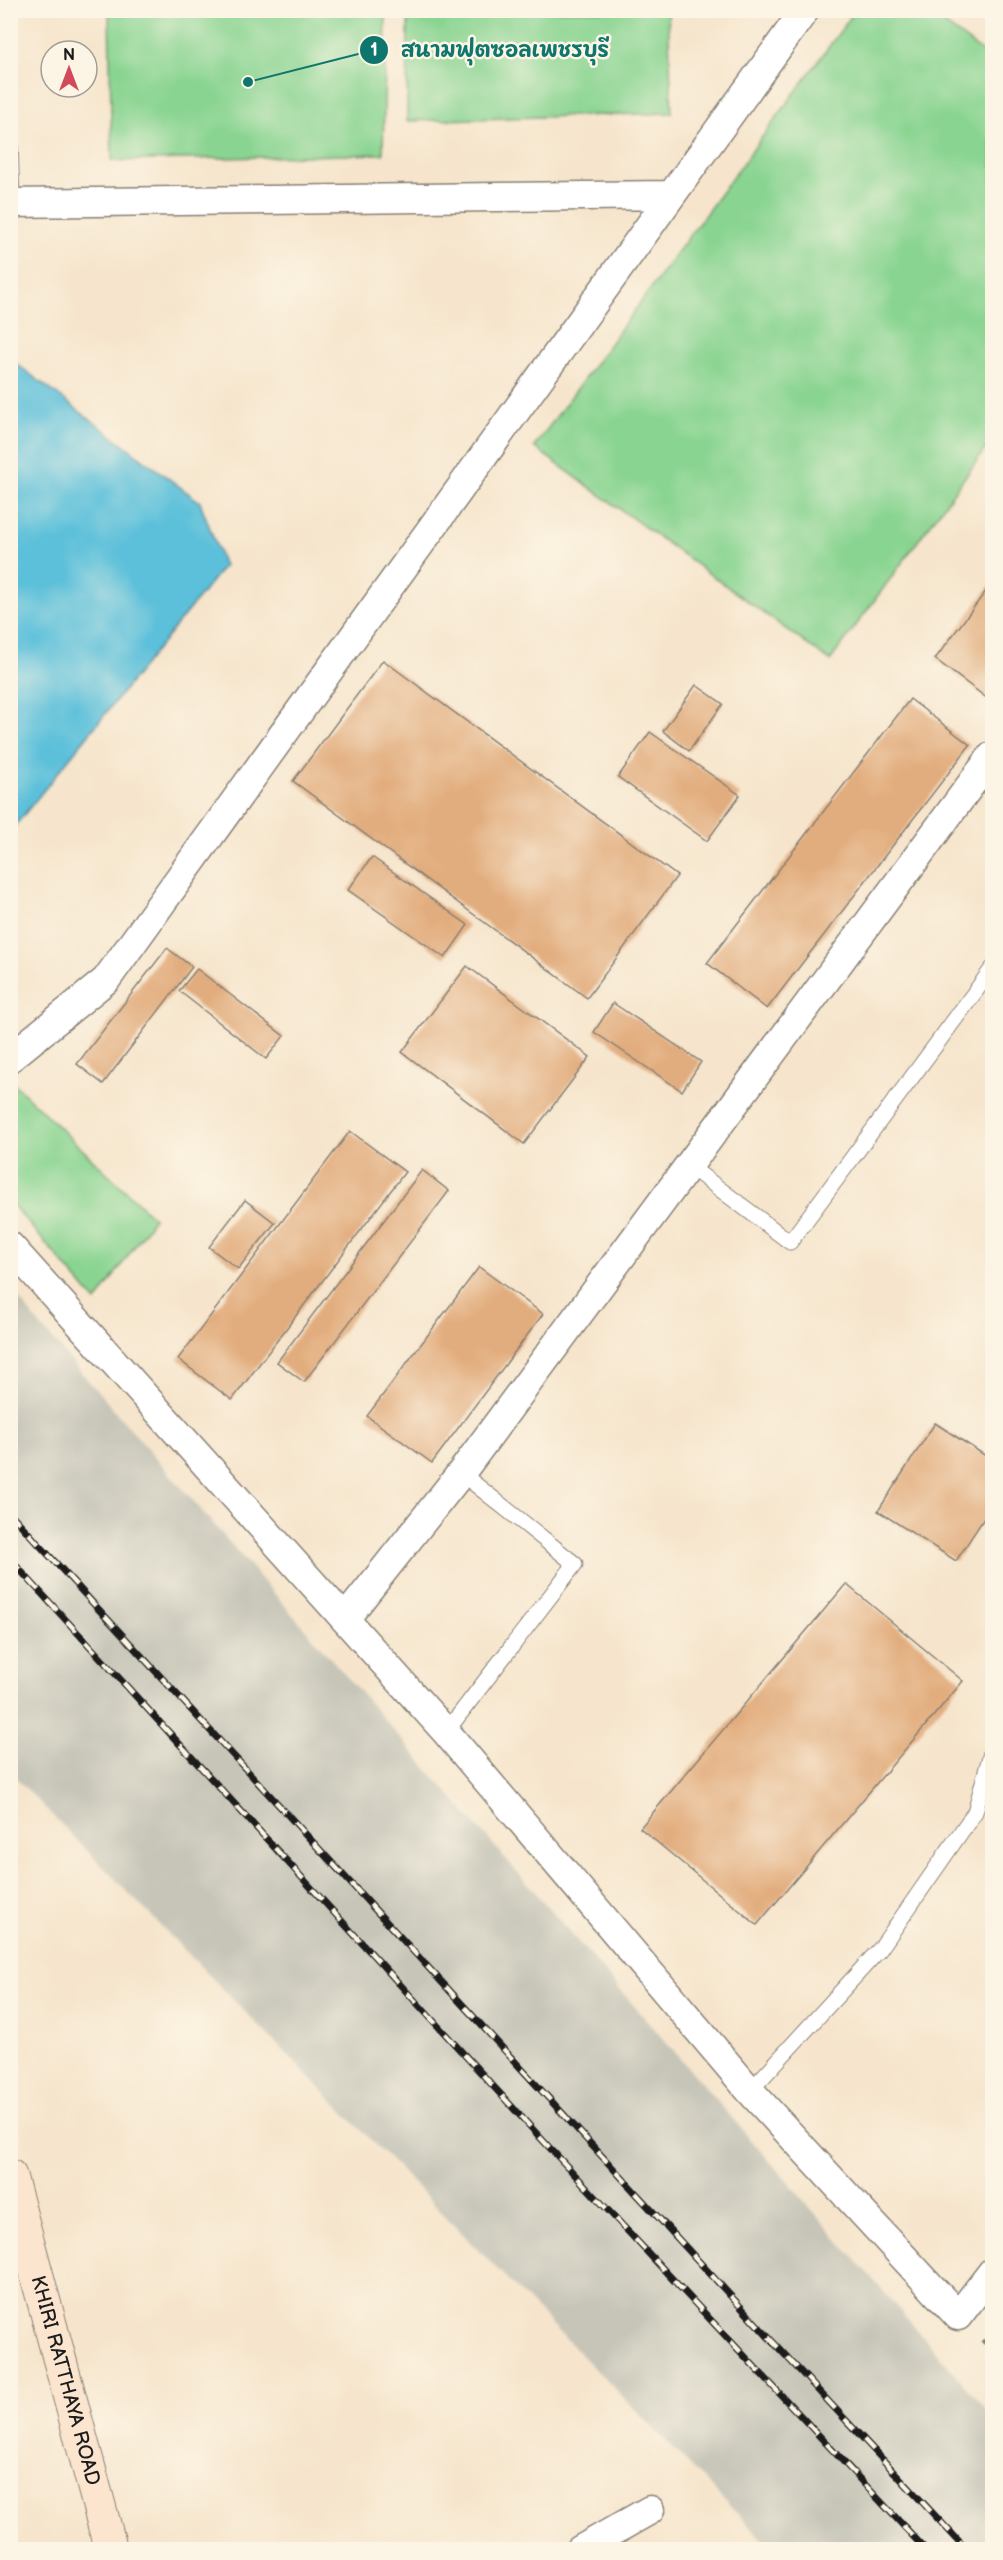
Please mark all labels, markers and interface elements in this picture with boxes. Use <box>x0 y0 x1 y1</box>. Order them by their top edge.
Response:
callout: สนามฟุตซอลเพชรบุรี <box>359 31 621 70</box>
text: สนามฟุตซอลเพชรบุรี <box>401 36 609 66</box>
north arrow <box>39 39 99 99</box>
text: 1 <box>370 40 378 61</box>
text: N <box>63 46 75 65</box>
street label: KHIRI RATTHAYA ROAD <box>25 2273 105 2488</box>

